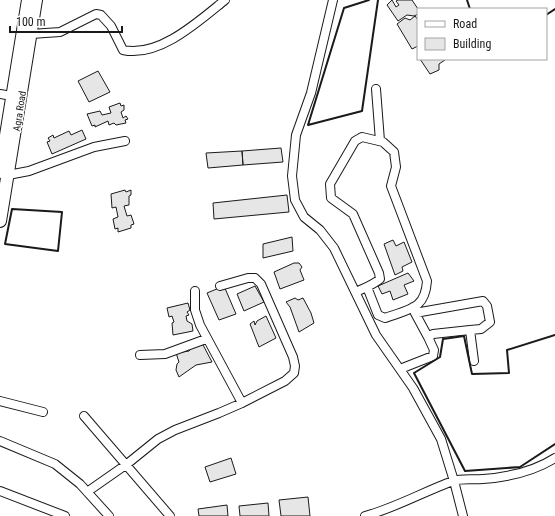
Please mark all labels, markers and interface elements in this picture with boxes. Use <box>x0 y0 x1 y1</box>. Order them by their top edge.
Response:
scale bar <box>10 8 122 34</box>
legend <box>417 8 547 60</box>
text: 100 m <box>16 15 46 29</box>
text: Road <box>453 17 477 31</box>
text: Building <box>453 37 491 51</box>
street label: Agra Road <box>11 90 28 132</box>

